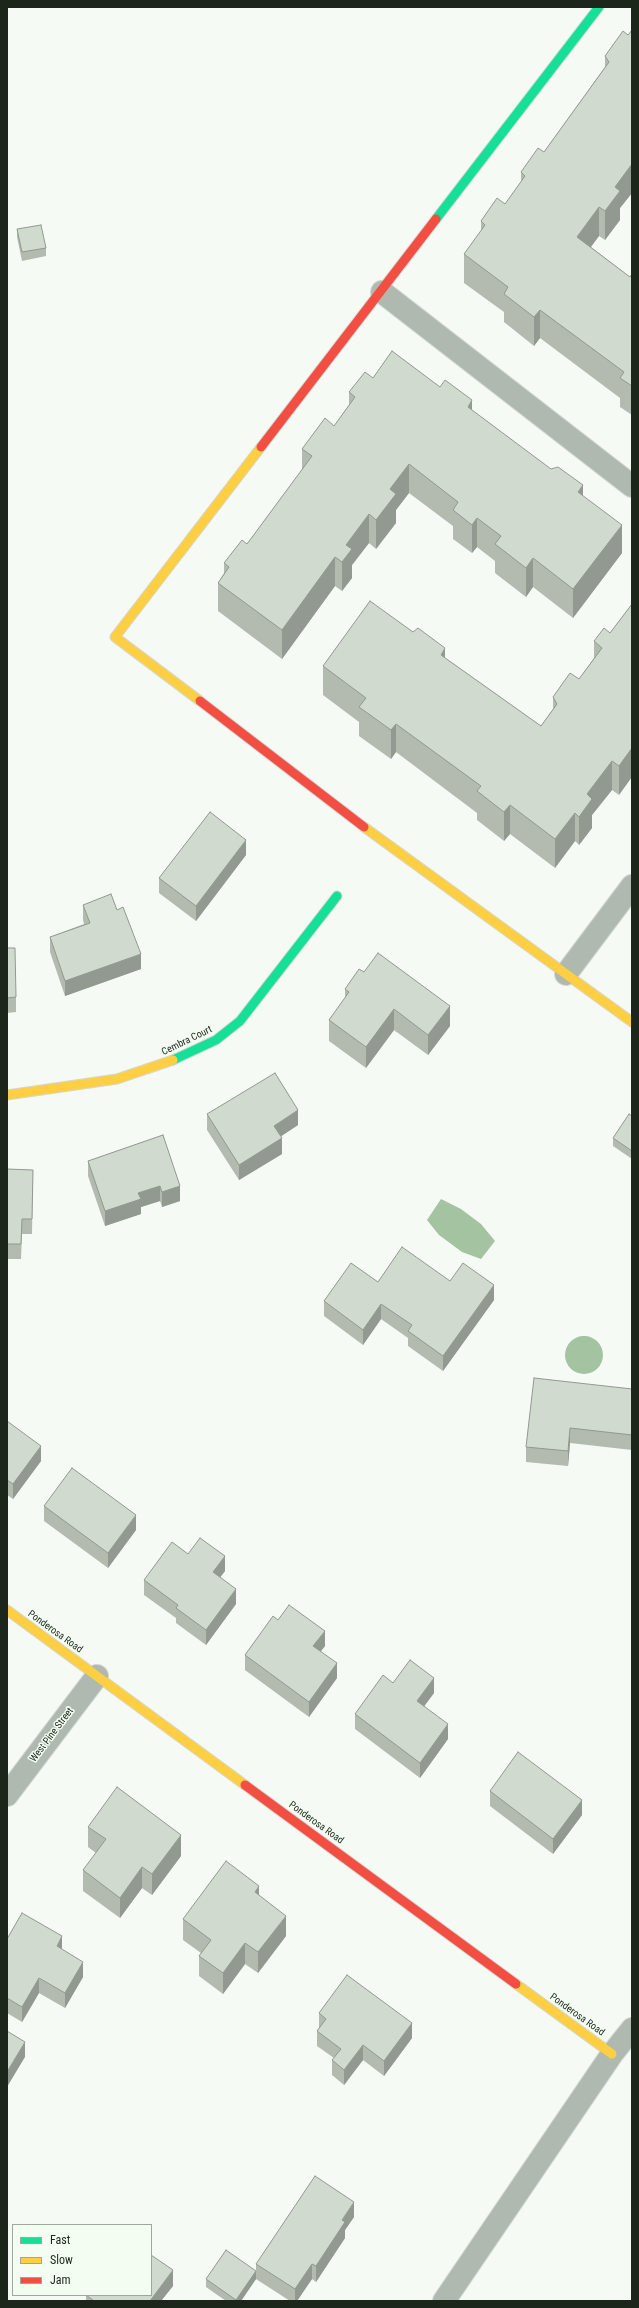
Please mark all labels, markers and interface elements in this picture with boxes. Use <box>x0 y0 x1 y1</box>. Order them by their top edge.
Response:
street label: Cembra Court <box>160 1024 214 1058</box>
street label: Ponderosa Road <box>25 1608 85 1656</box>
street label: West Pine Street <box>28 1705 76 1765</box>
street label: Ponderosa Road <box>286 1799 346 1847</box>
street label: Ponderosa Road <box>547 1991 607 2039</box>
legend <box>12 2224 152 2296</box>
text: Fast <box>50 2233 70 2247</box>
text: Slow <box>50 2253 73 2267</box>
text: Jam <box>50 2273 71 2287</box>

